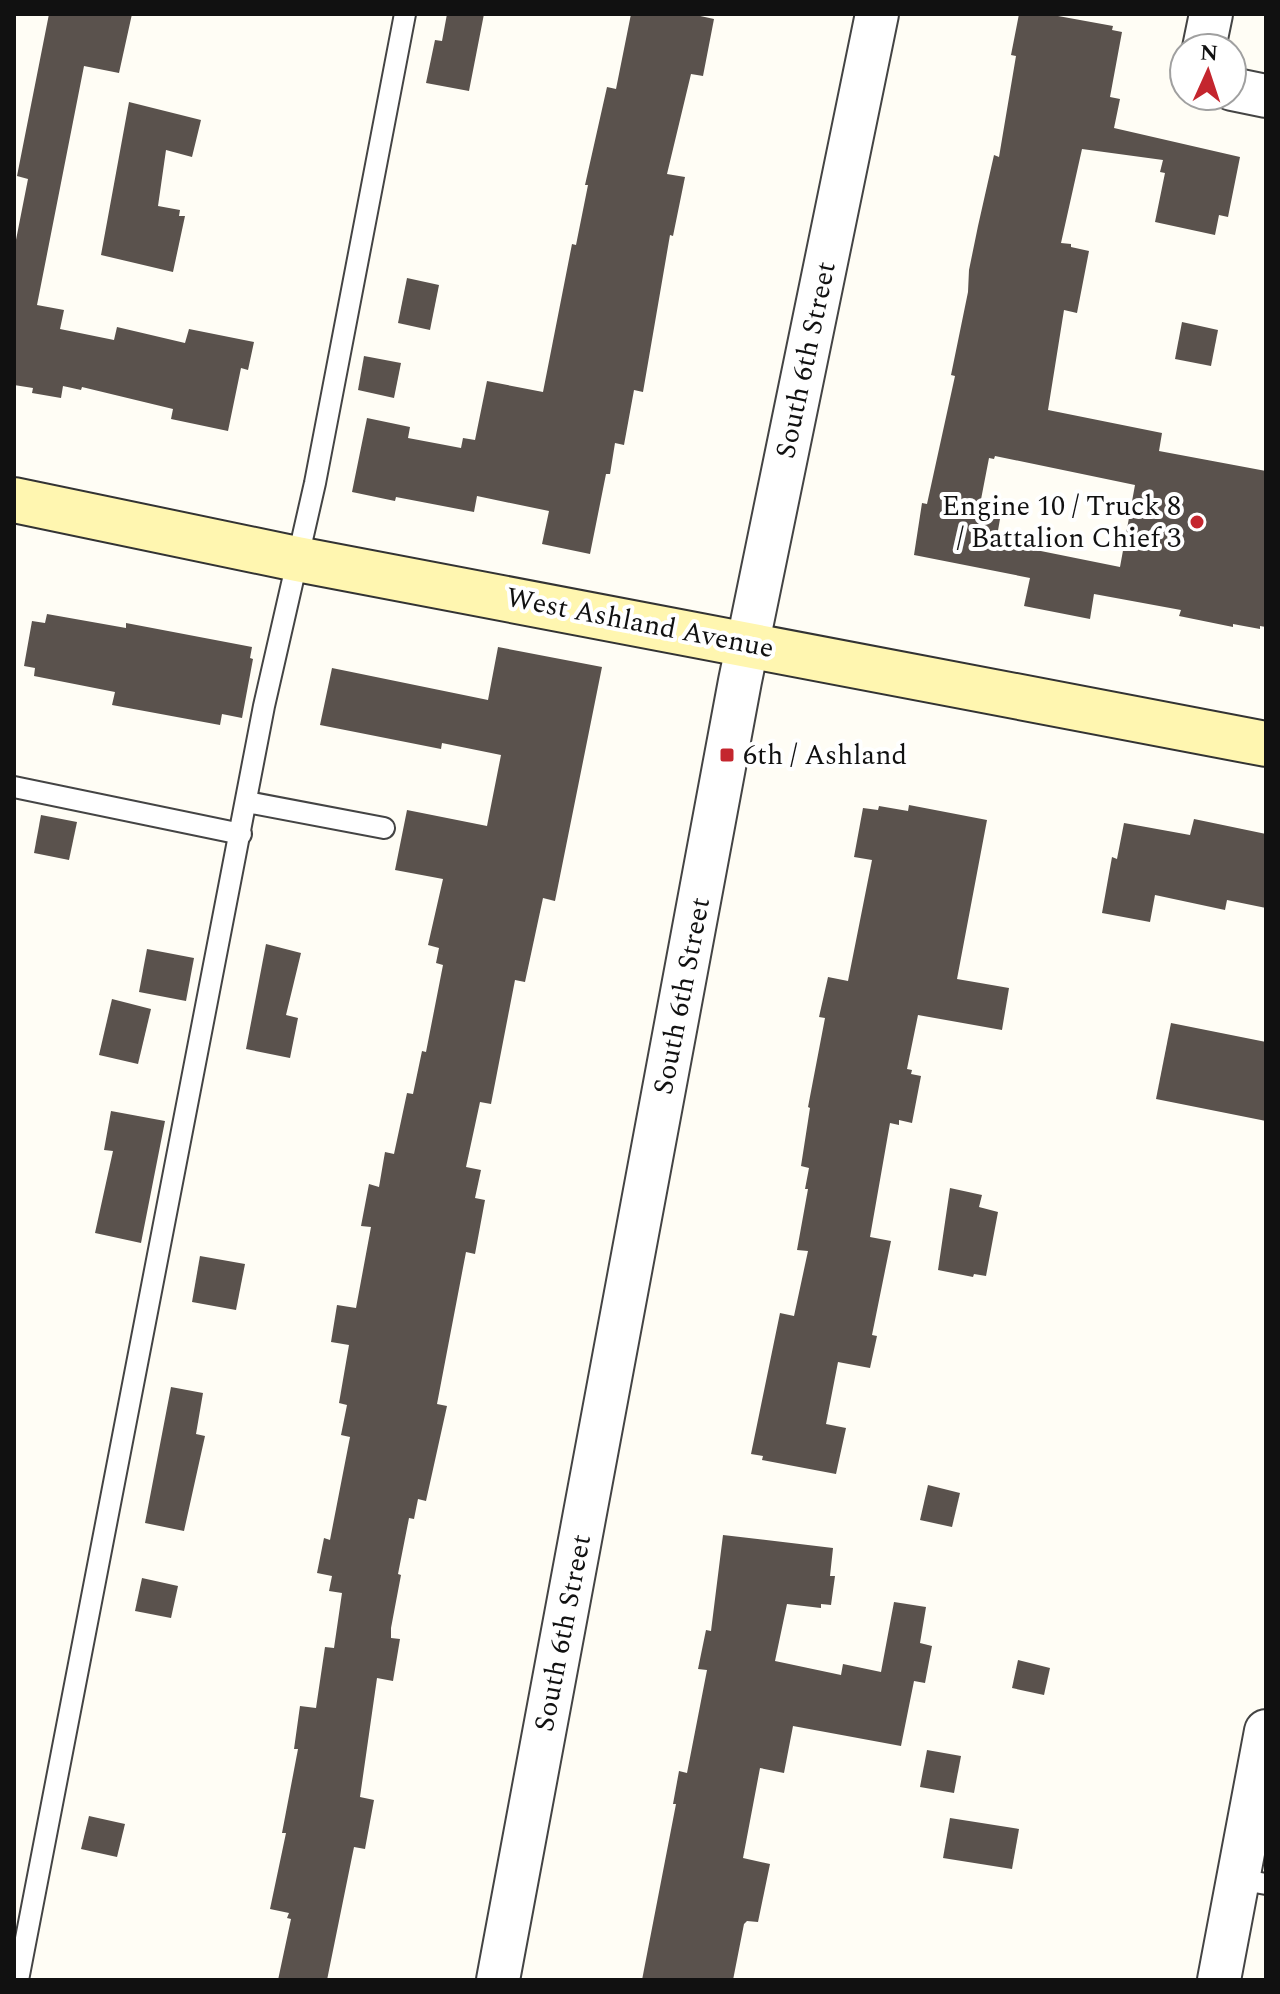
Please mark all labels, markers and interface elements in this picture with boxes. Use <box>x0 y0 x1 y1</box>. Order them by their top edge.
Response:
north arrow <box>1168 32 1248 112</box>
text: N <box>1199 37 1219 70</box>
street label: South 6th Street <box>764 258 848 462</box>
place label: Engine 10 / Truck 8 / Battalion Chief 3 <box>942 485 1181 560</box>
marker: Engine 10 / Truck 8 / Battalion Chief 3 <box>1188 513 1206 531</box>
street label: West Ashland Avenue <box>503 576 777 670</box>
place label: 6th / Ashland <box>743 734 907 777</box>
marker: 6th / Ashland <box>718 746 736 764</box>
street label: South 6th Street <box>642 894 722 1098</box>
street label: South 6th Street <box>523 1531 603 1735</box>

